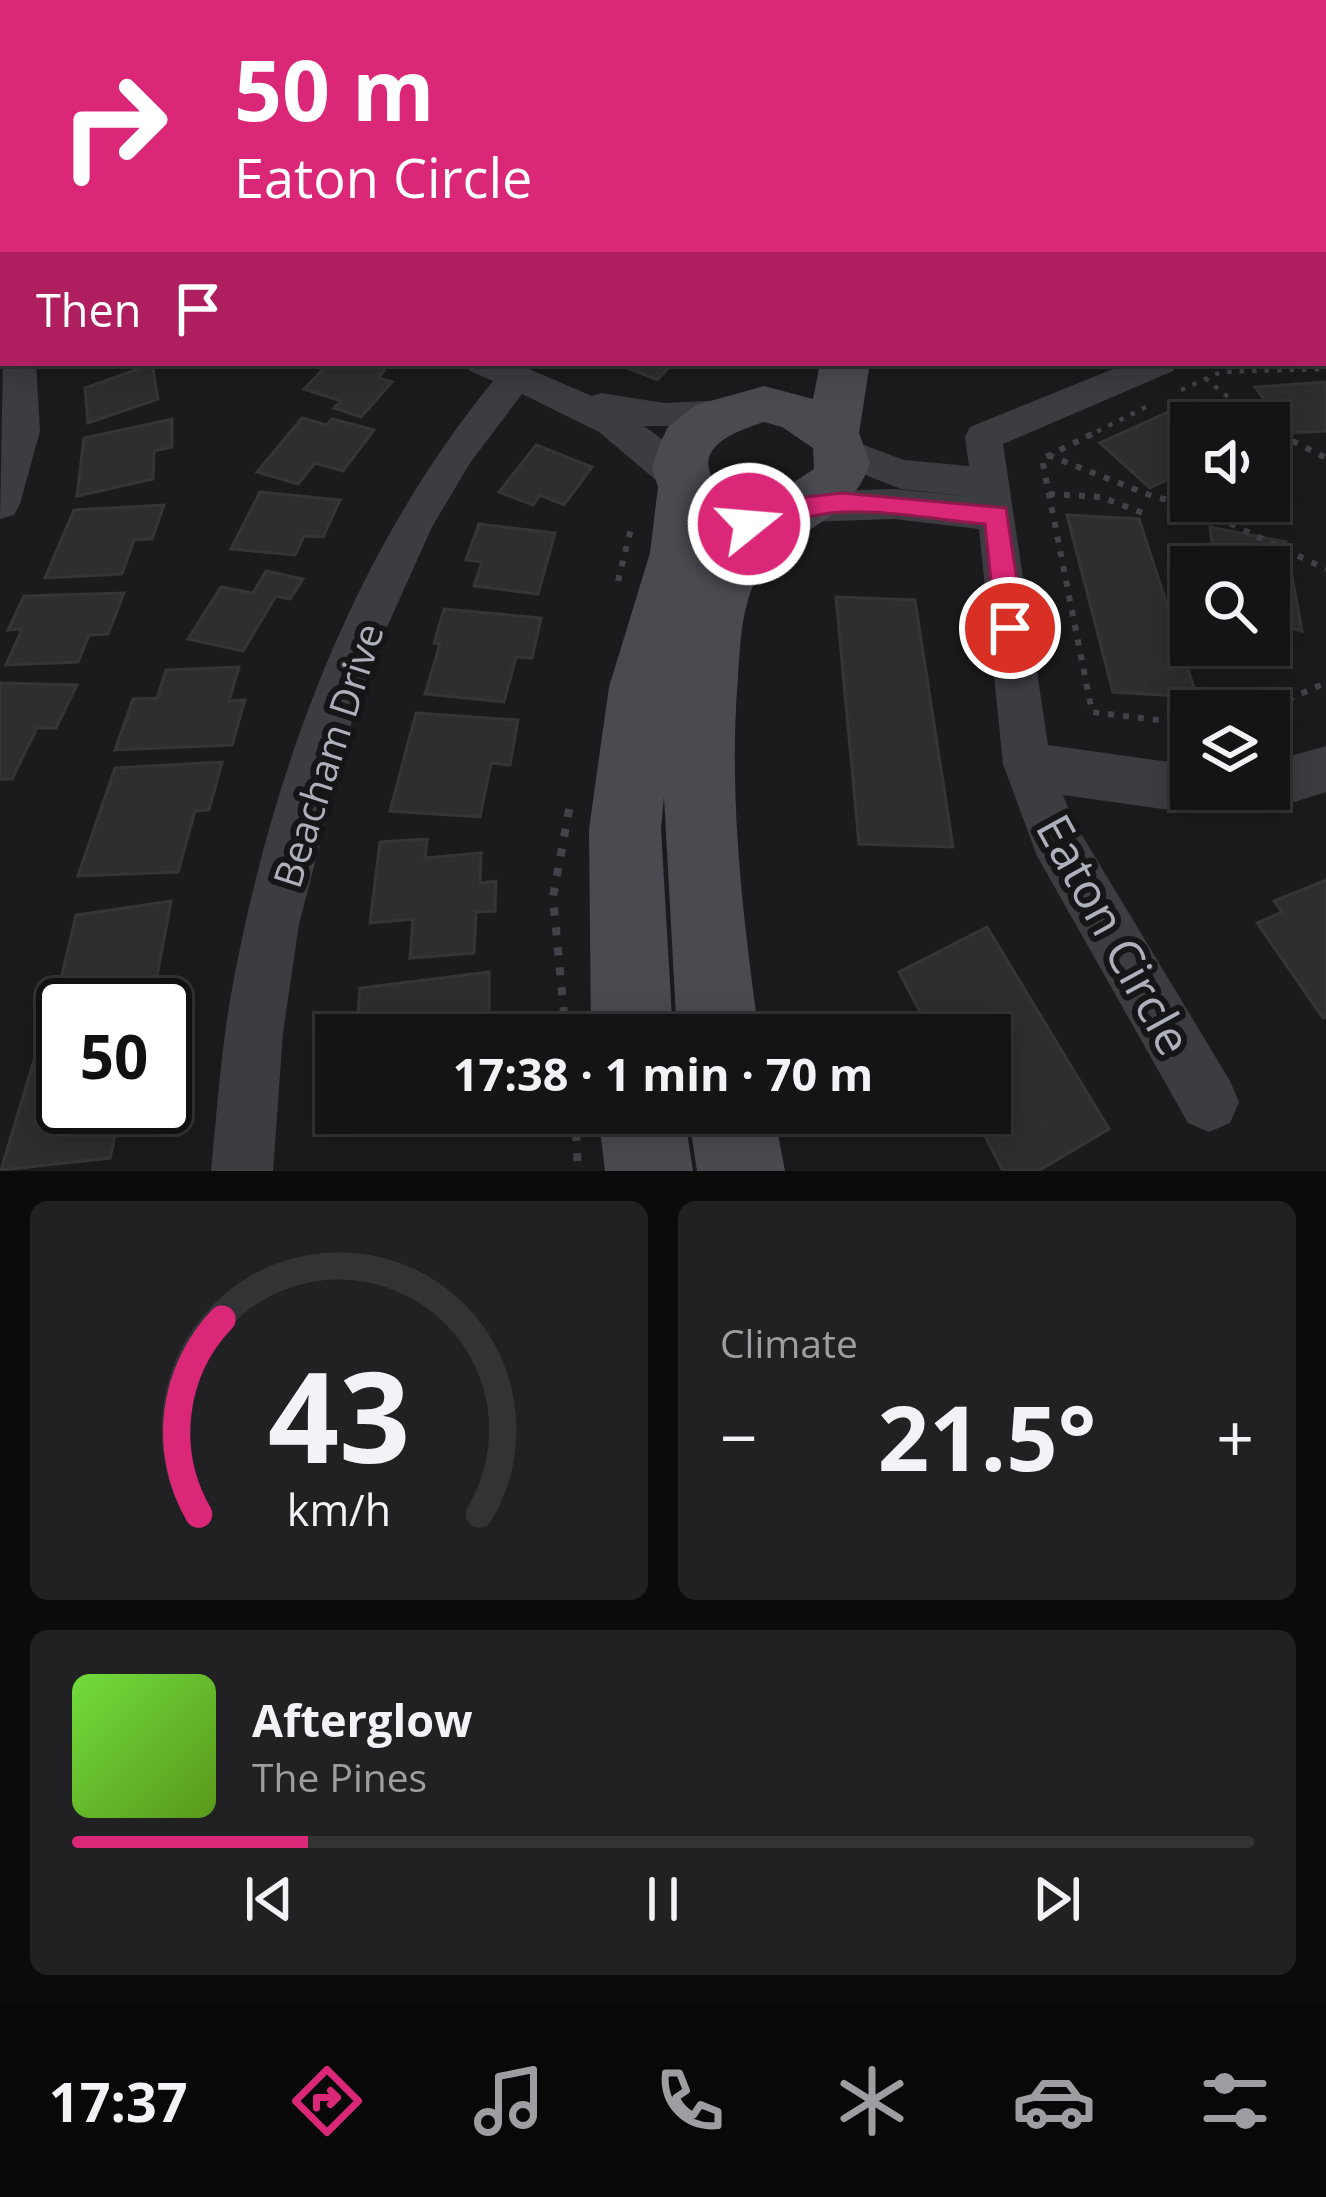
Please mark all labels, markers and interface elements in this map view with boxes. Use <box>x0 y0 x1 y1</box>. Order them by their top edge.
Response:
text: 50 m <box>234 31 434 146</box>
icon: right <box>36 48 192 204</box>
text: Eaton Circle <box>234 140 532 214</box>
icon: arrive <box>165 276 231 342</box>
text: Then <box>36 279 141 340</box>
map controls <box>1170 402 1290 810</box>
button: sound <box>1170 402 1290 522</box>
position arrow <box>686 461 812 587</box>
button: search <box>1170 546 1290 666</box>
pin <box>959 577 1061 679</box>
icon: arrive <box>977 595 1043 661</box>
street label: Beacham Drive <box>259 616 395 894</box>
button: layers <box>1170 690 1290 810</box>
street label: Eaton Circle <box>1022 802 1208 1066</box>
speed limit sign: 50 <box>36 978 192 1134</box>
text: 17:38 · 1 min · 70 m <box>453 1043 873 1104</box>
text: Climate <box>720 1316 858 1369</box>
text: 43 <box>268 1330 410 1500</box>
text: 21.5° <box>878 1375 1096 1497</box>
text: − <box>720 1391 758 1481</box>
text: + <box>1216 1391 1254 1481</box>
text: km/h <box>287 1479 391 1538</box>
text: Afterglow <box>252 1689 473 1750</box>
text: The Pines <box>252 1750 427 1803</box>
icon: previous <box>236 1866 302 1932</box>
icon: pause <box>630 1866 696 1932</box>
icon: next <box>1024 1866 1090 1932</box>
icon: directions <box>285 2059 369 2143</box>
icon: music <box>467 2059 551 2143</box>
icon: phone <box>648 2059 732 2143</box>
icon: climate <box>830 2059 914 2143</box>
icon: car <box>1012 2059 1096 2143</box>
icon: filters <box>1193 2059 1277 2143</box>
text: 17:37 <box>49 2064 188 2138</box>

